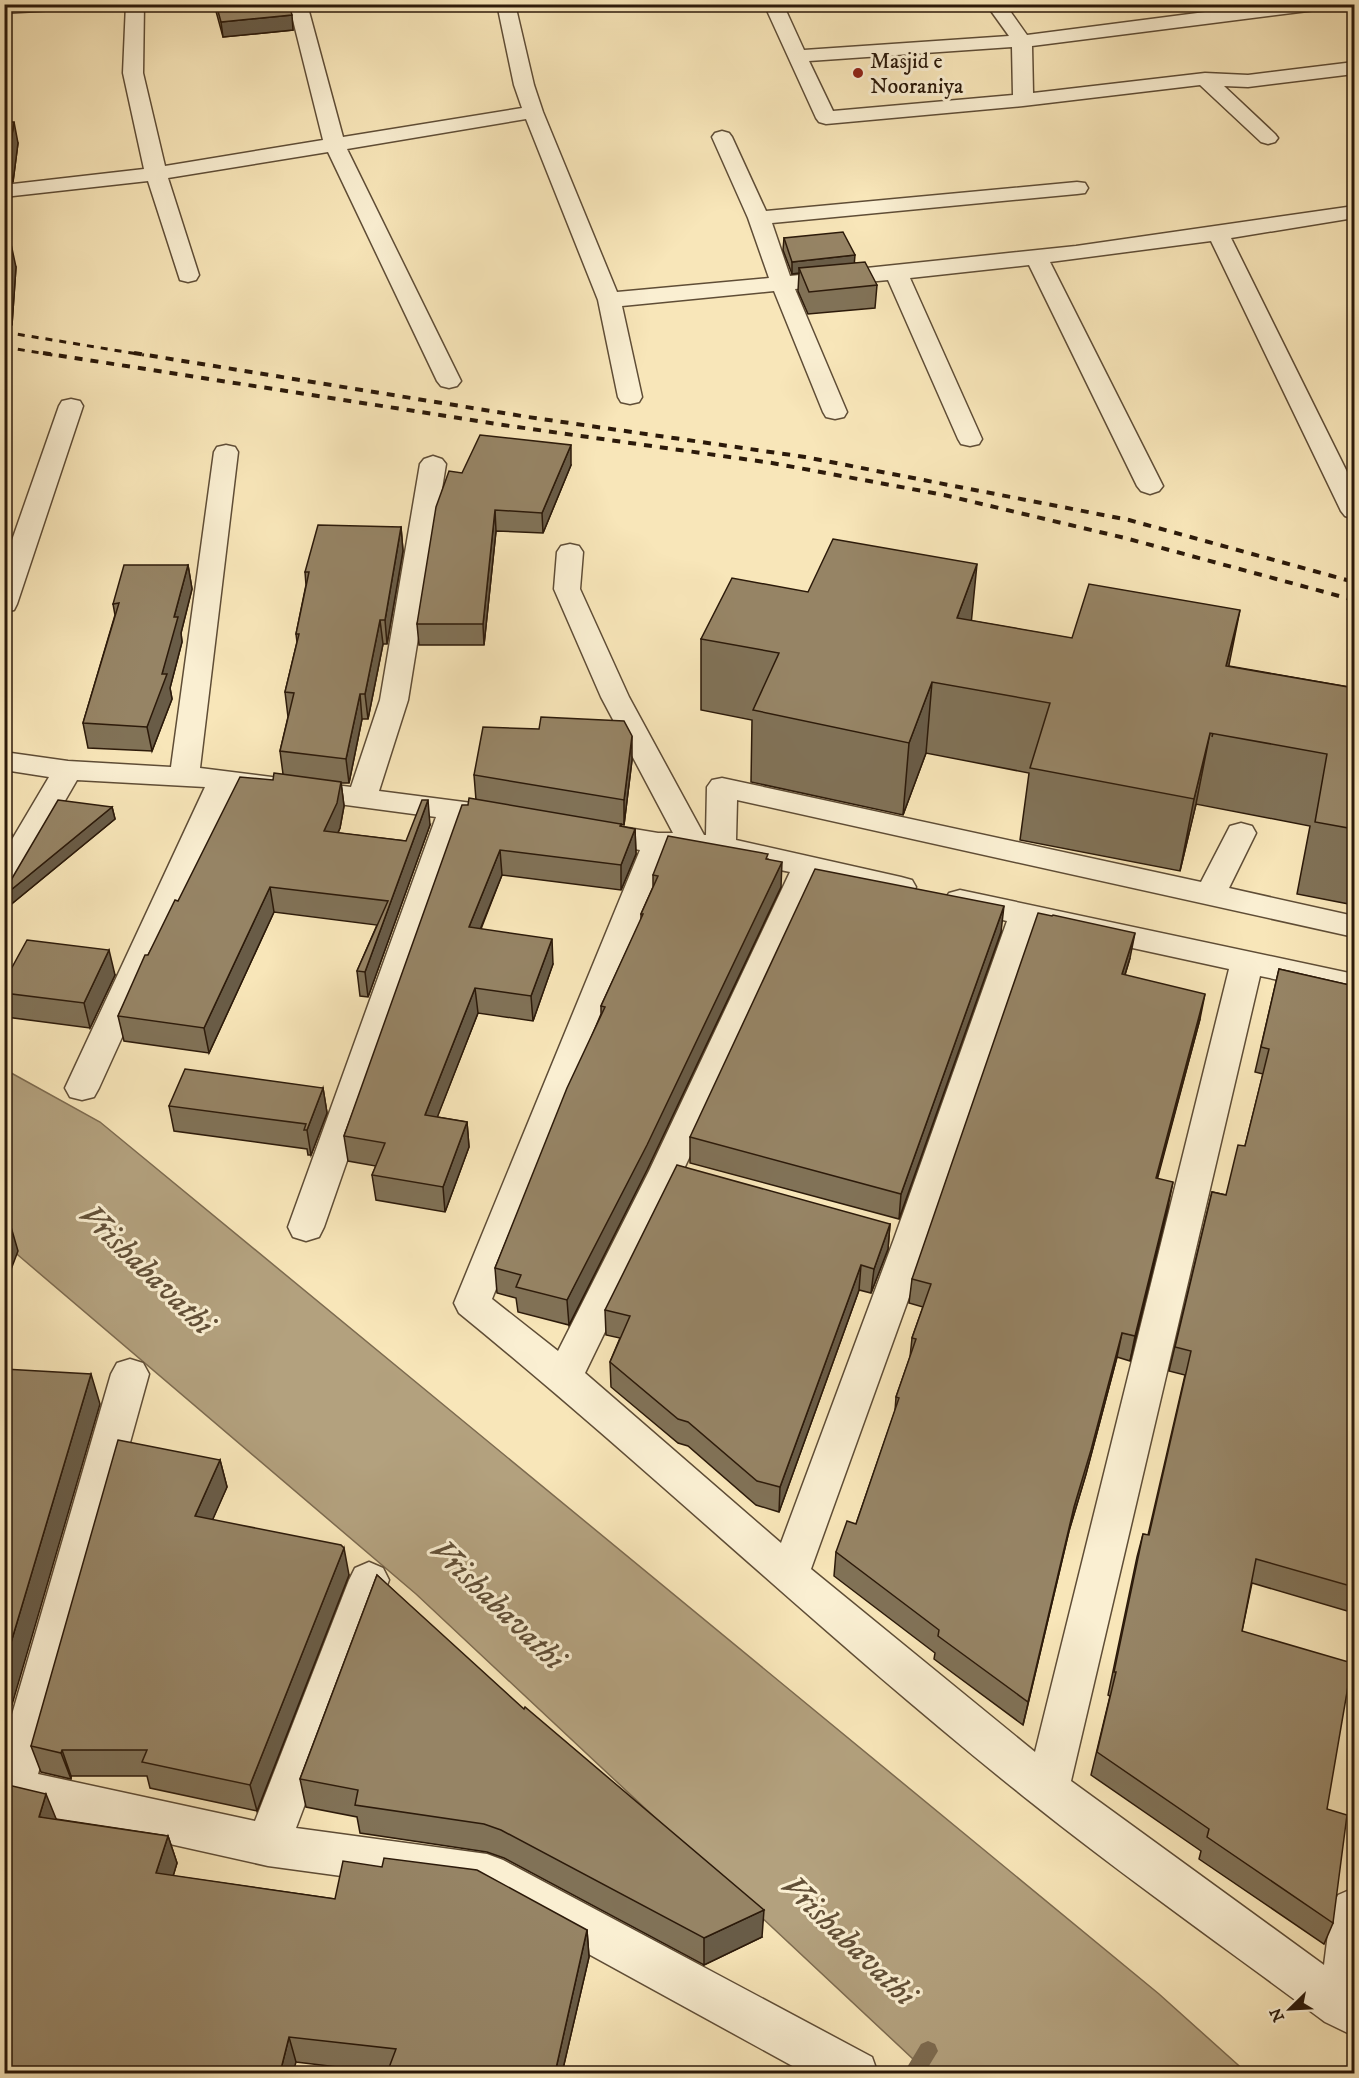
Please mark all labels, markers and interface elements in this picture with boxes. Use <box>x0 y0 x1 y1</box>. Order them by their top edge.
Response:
place label: Masjid e Nooraniya <box>870 48 964 100</box>
marker: Masjid e Nooraniya <box>851 66 865 80</box>
water label: Vrishabavathi <box>70 1195 224 1346</box>
water label: Vrishabavathi <box>421 1530 575 1681</box>
water label: Vrishabavathi <box>772 1866 926 2017</box>
north arrow <box>1260 1979 1320 2039</box>
text: N <box>1265 2005 1289 2025</box>

